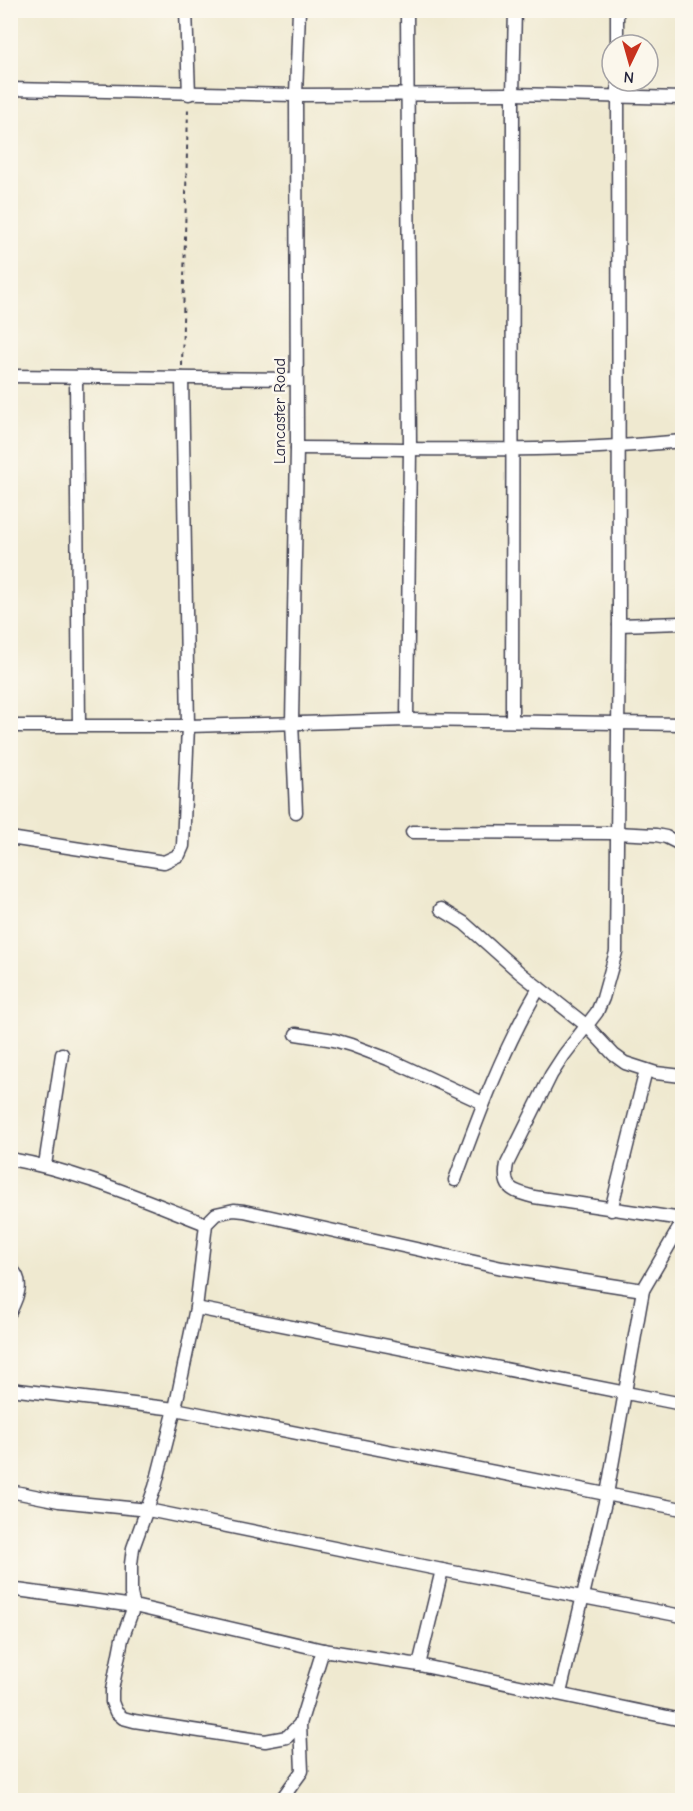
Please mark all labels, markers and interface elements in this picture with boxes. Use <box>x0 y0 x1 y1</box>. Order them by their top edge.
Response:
north arrow <box>600 33 660 93</box>
text: N <box>623 68 635 86</box>
street label: Lancaster Road <box>271 358 289 464</box>

